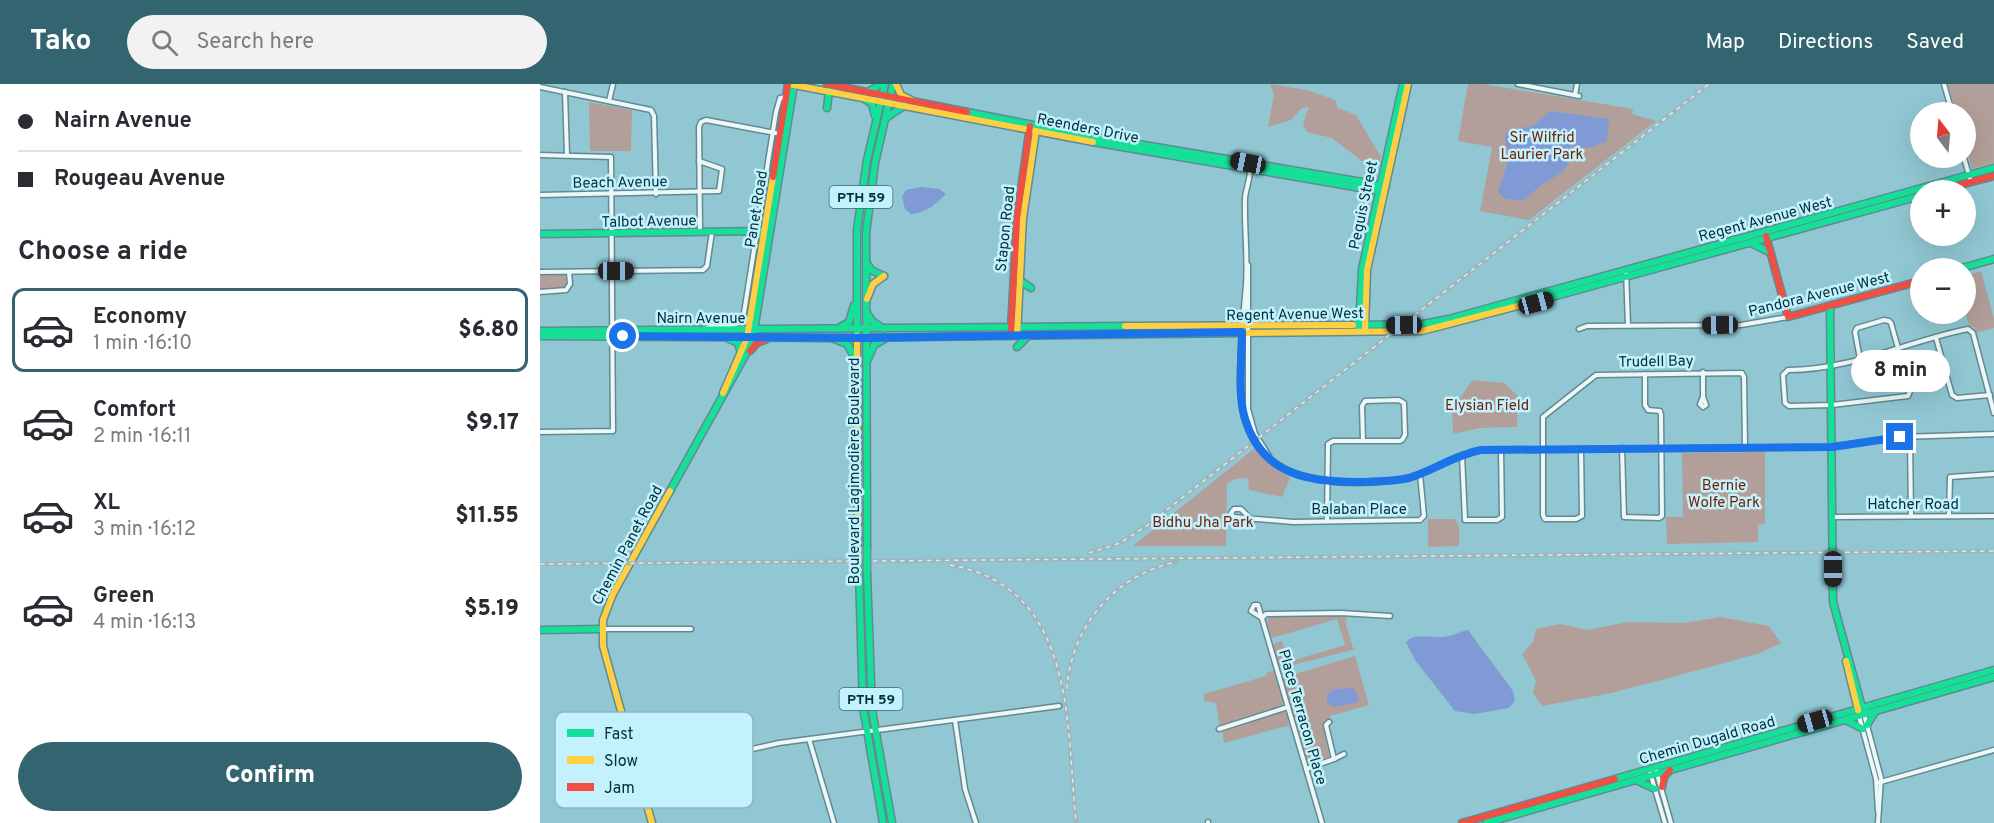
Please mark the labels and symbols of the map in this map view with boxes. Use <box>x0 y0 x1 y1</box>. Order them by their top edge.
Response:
north arrow <box>1910 102 1976 168</box>
street label: Reenders Drive <box>1035 110 1140 149</box>
park label: Sir Wilfrid Laurier Park <box>1501 129 1584 165</box>
car <box>1229 151 1267 175</box>
street label: Peguis Street <box>1346 159 1383 251</box>
street label: Panet Road <box>742 169 773 249</box>
street label: Beach Avenue <box>572 173 668 194</box>
street label: Stapon Road <box>993 185 1020 273</box>
road number: PTH 59 <box>830 186 892 208</box>
street label: Regent Avenue West <box>1697 193 1834 247</box>
street label: Talbot Avenue <box>601 212 697 233</box>
car <box>598 262 634 280</box>
street label: Pandora Avenue West <box>1747 269 1892 322</box>
car <box>1516 290 1556 316</box>
street label: Regent Avenue West <box>1226 305 1364 326</box>
street label: Nairn Avenue <box>656 310 746 329</box>
car <box>1386 316 1422 334</box>
car <box>1702 316 1738 334</box>
route start <box>609 322 636 349</box>
callout: 8 min <box>1850 350 1950 392</box>
street label: Trudell Bay <box>1618 352 1694 373</box>
street label: Boulevard Lagimodière Boulevard <box>846 358 865 584</box>
park label: Elysian Field <box>1445 397 1529 416</box>
route end <box>1886 423 1913 450</box>
park label: Bernie Wolfe Park <box>1688 477 1760 513</box>
street label: Chemin Panet Road <box>589 483 668 609</box>
street label: Hatcher Road <box>1867 496 1959 515</box>
street label: Balaban Place <box>1311 501 1407 520</box>
park label: Bidhu Jha Park <box>1152 514 1254 533</box>
car <box>1824 551 1842 587</box>
street label: Place Terracon Place <box>1273 647 1330 787</box>
road number: PTH 59 <box>840 688 902 710</box>
car <box>1795 707 1835 735</box>
legend <box>555 712 753 808</box>
street label: Chemin Dugald Road <box>1637 713 1778 770</box>
text: Fast <box>604 725 634 745</box>
text: Slow <box>604 752 638 772</box>
text: Jam <box>604 779 635 799</box>

